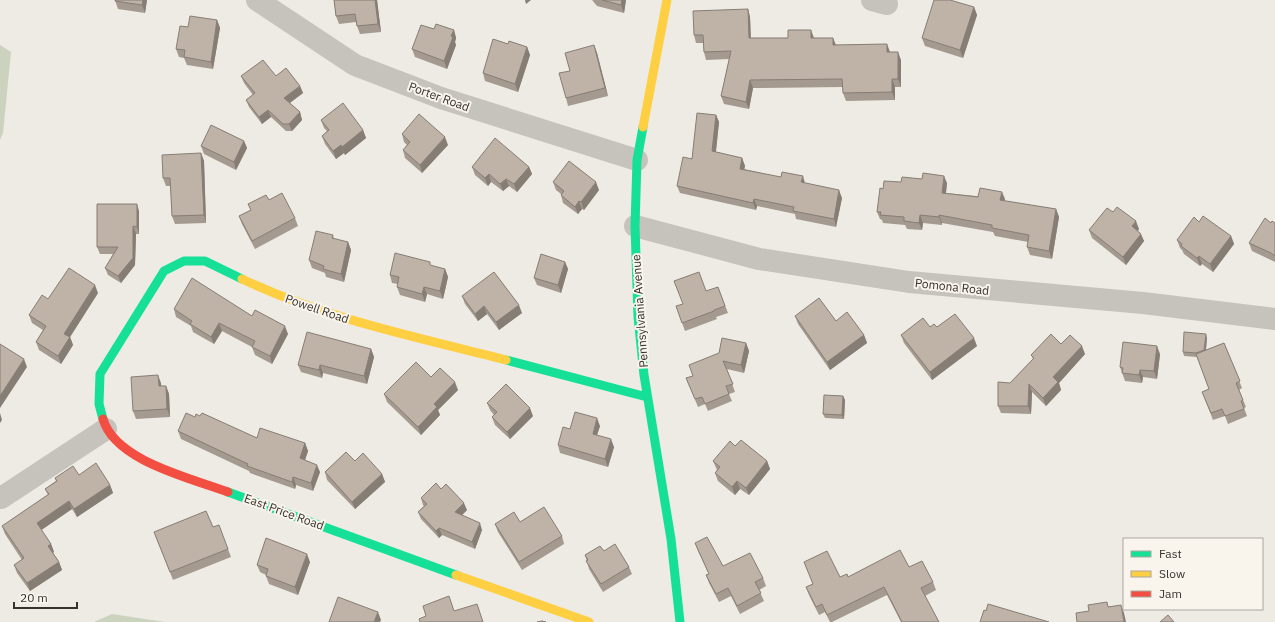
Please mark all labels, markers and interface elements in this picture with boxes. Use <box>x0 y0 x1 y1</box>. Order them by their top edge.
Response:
street label: Porter Road <box>407 79 472 114</box>
street label: Pennsylvania Avenue <box>628 254 651 368</box>
street label: Pomona Road <box>914 275 990 298</box>
street label: Powell Road <box>283 291 351 326</box>
street label: East Price Road <box>242 490 326 533</box>
legend <box>1123 538 1263 610</box>
text: Fast <box>1159 546 1182 561</box>
text: Slow <box>1159 566 1185 581</box>
scale bar <box>14 584 77 610</box>
text: Jam <box>1159 586 1182 601</box>
text: 20 m <box>20 590 48 605</box>

